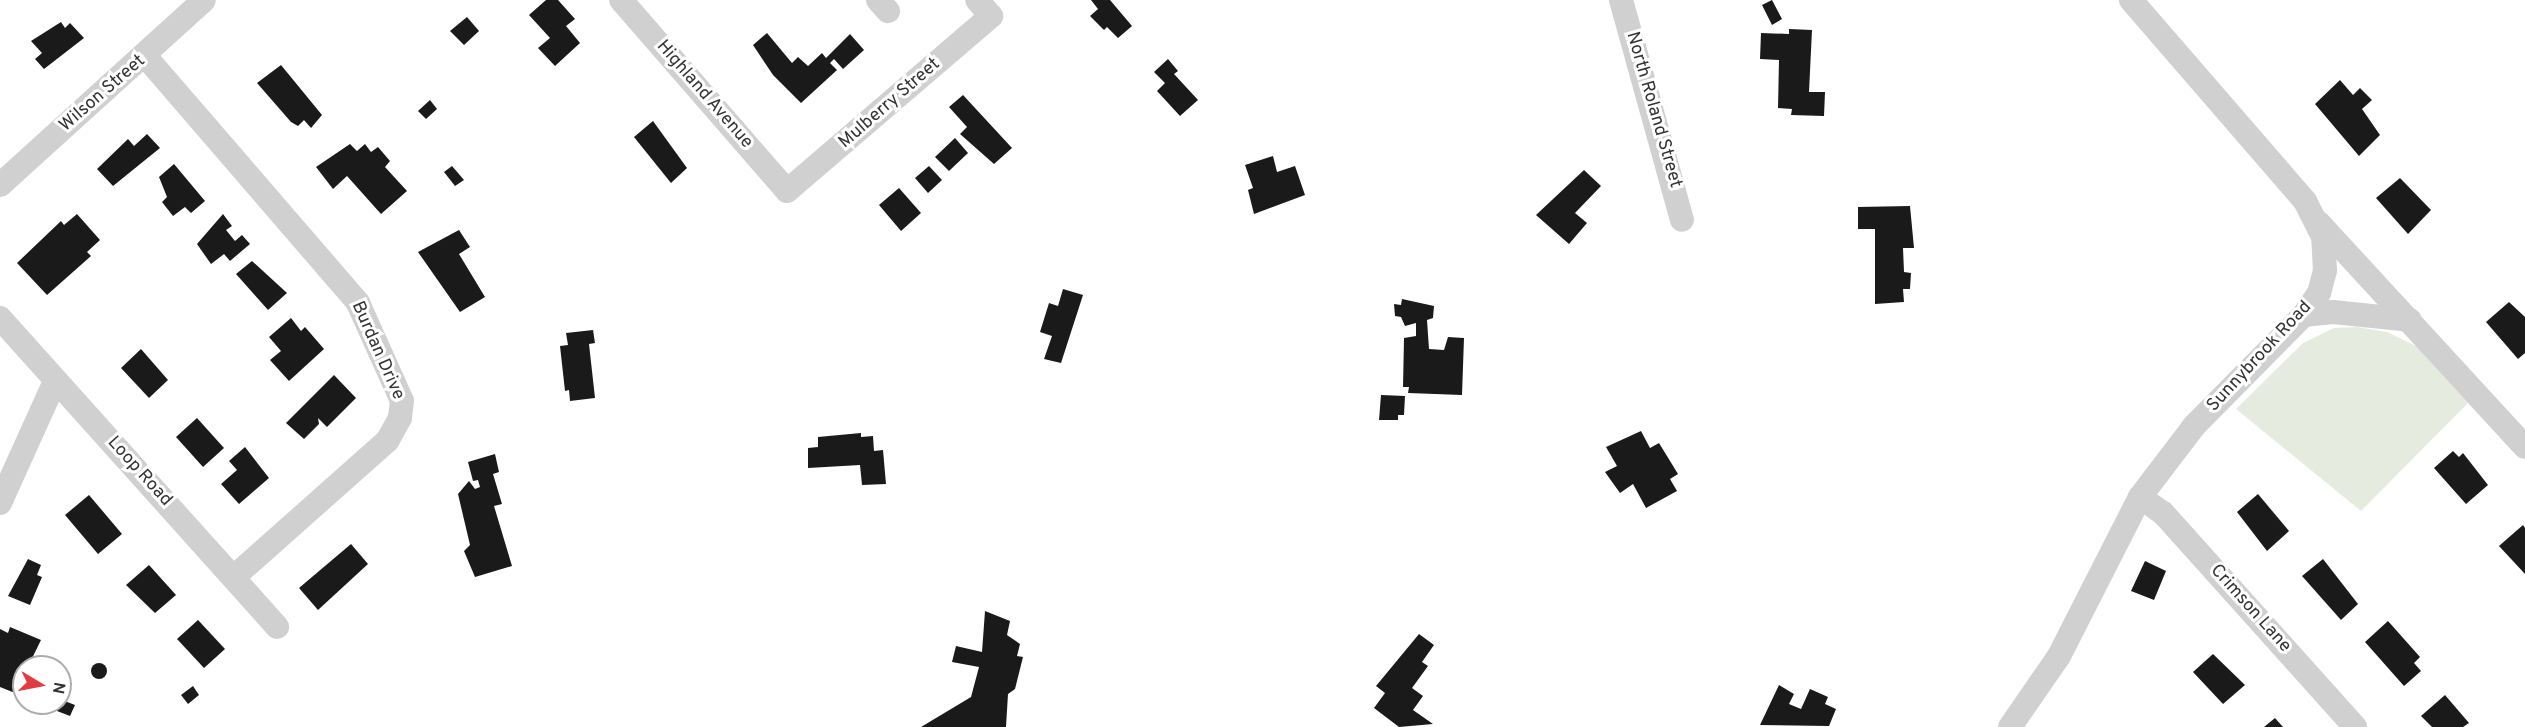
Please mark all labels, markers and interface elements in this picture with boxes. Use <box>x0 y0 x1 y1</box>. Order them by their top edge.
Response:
street label: North Roland Street <box>1620 30 1686 190</box>
street label: Highland Avenue <box>651 36 757 154</box>
street label: Wilson Street <box>56 51 150 137</box>
street label: Mulberry Street <box>835 54 945 154</box>
street label: Sunnybrook Road <box>2203 297 2317 417</box>
street label: Burdan Drive <box>346 298 408 404</box>
street label: Loop Road <box>102 433 176 511</box>
street label: Crimson Lane <box>2205 561 2295 657</box>
north arrow <box>12 655 72 715</box>
text: N <box>47 680 69 695</box>

